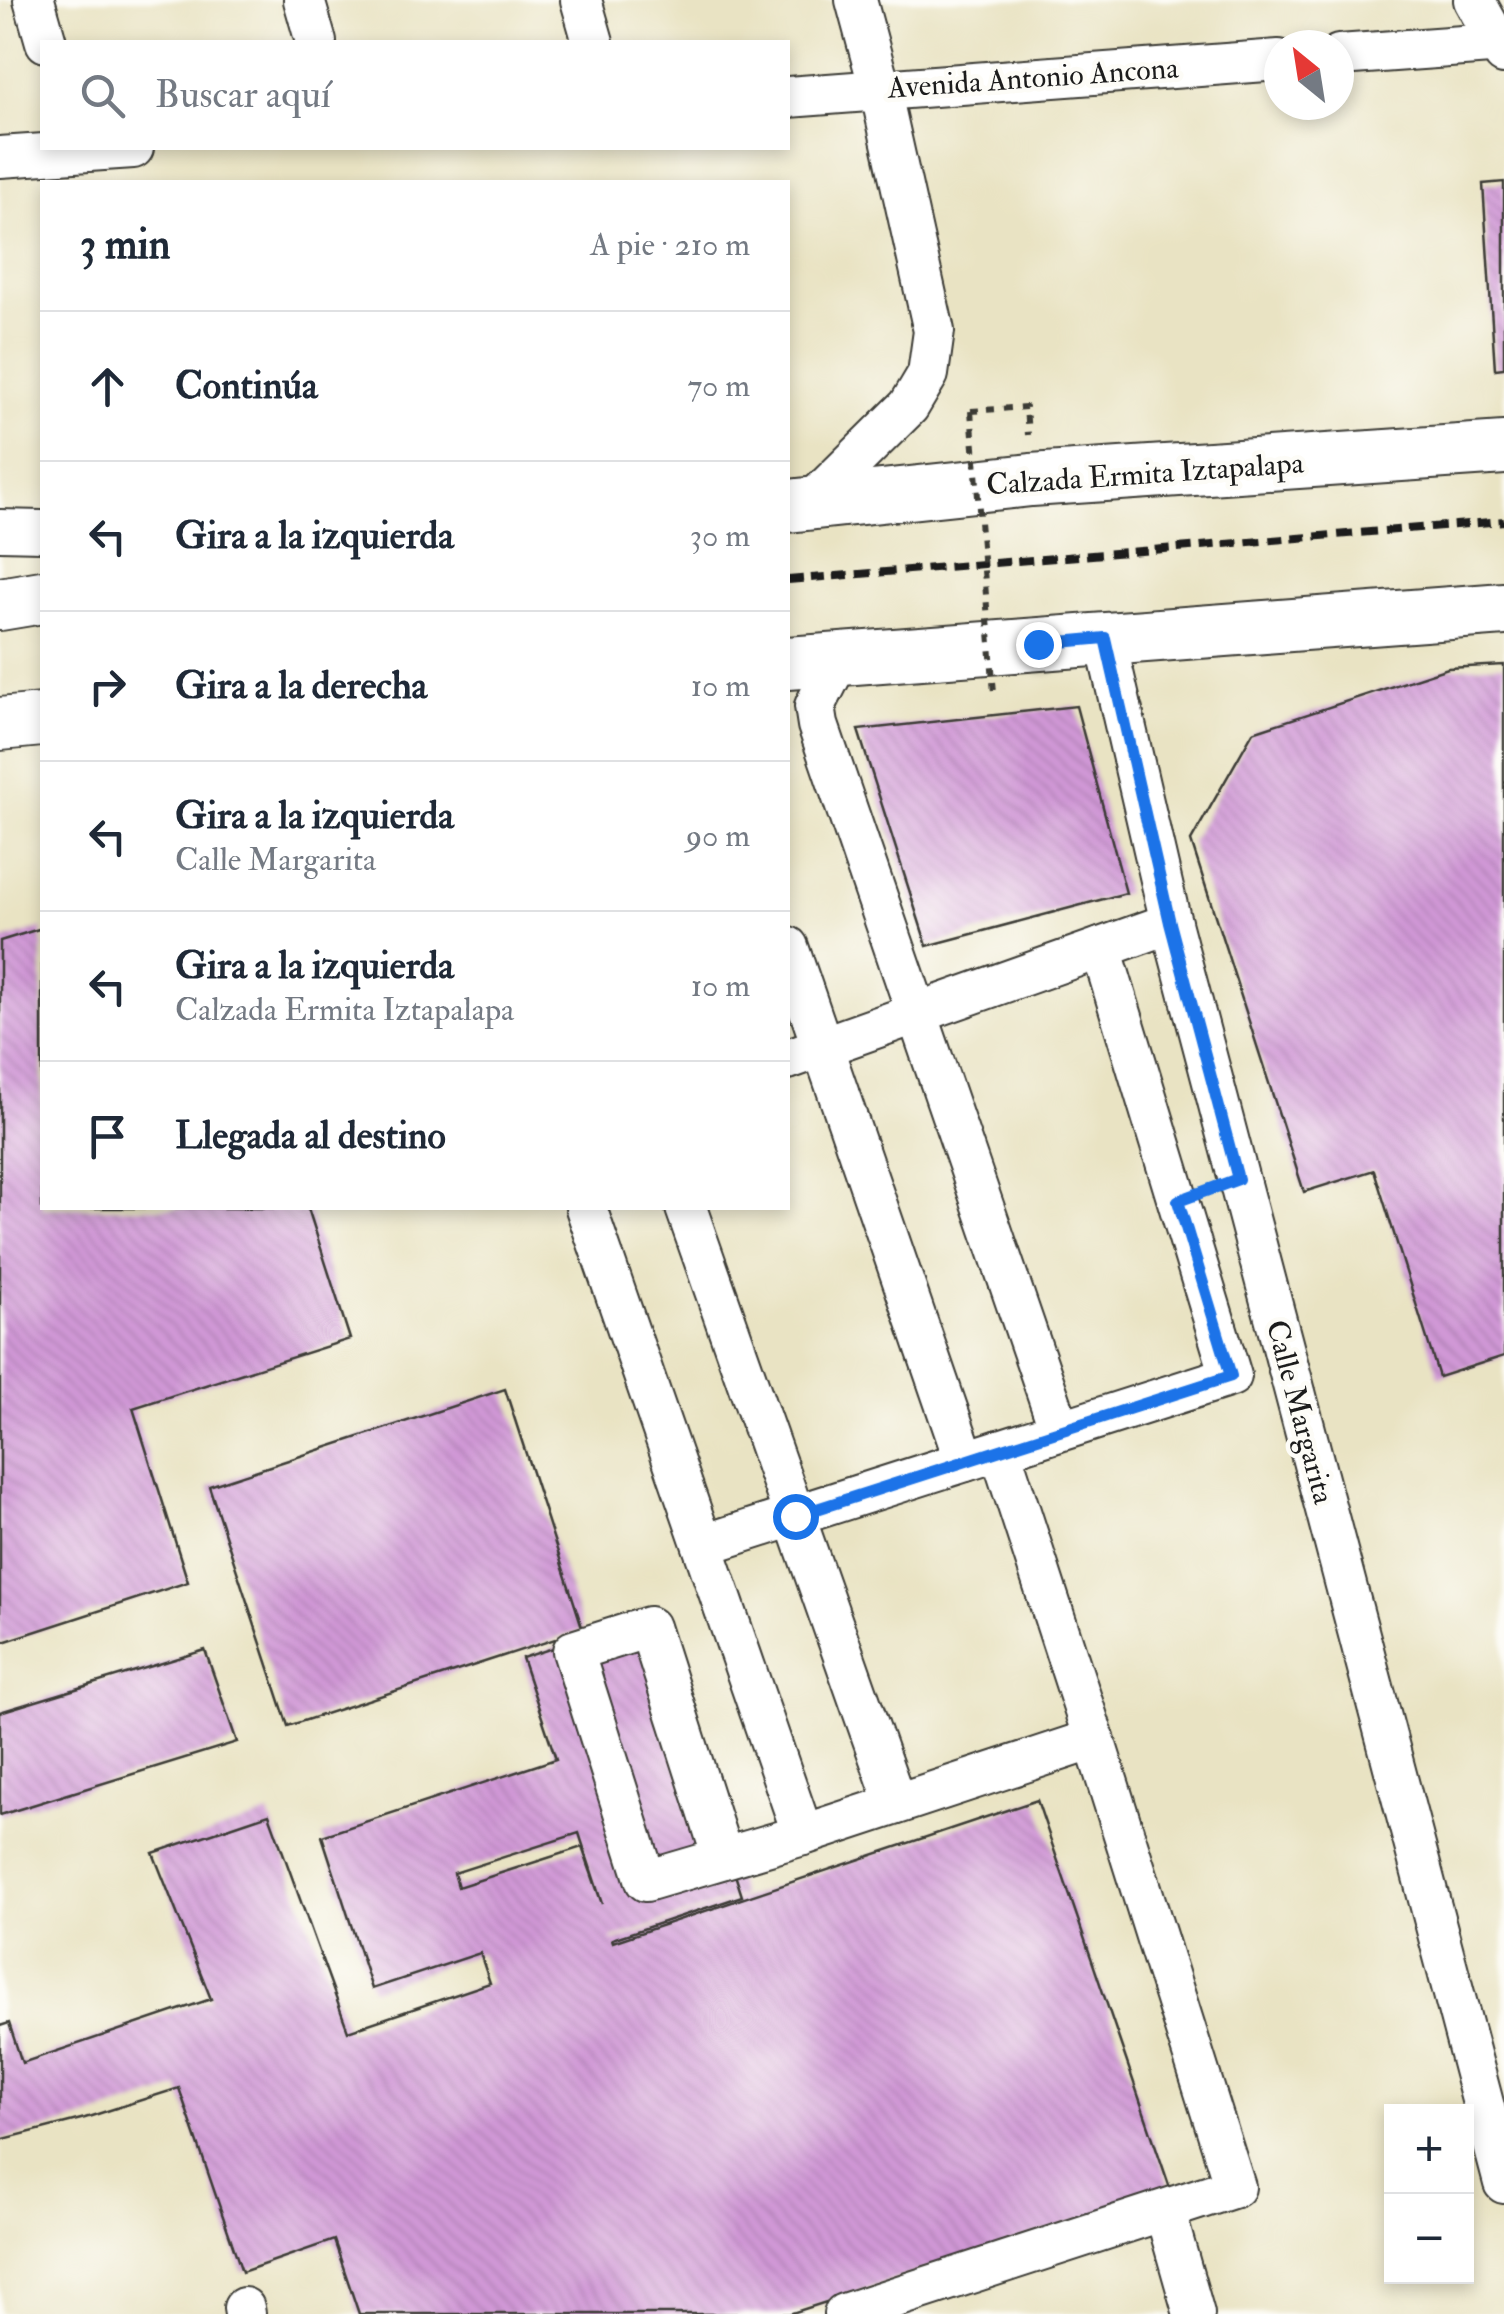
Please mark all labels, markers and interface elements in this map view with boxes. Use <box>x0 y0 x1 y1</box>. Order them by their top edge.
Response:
north arrow <box>1264 30 1354 120</box>
search box <box>40 40 790 150</box>
street label: Avenida Antonio Ancona <box>885 49 1180 107</box>
icon: search <box>75 68 130 123</box>
text: Buscar aquí <box>155 71 331 119</box>
text: 3 min <box>80 219 170 271</box>
text: A pie · 210 m <box>590 225 750 265</box>
icon: ahead <box>80 359 135 414</box>
text: Continúa <box>175 362 318 410</box>
text: 70 m <box>687 366 750 406</box>
street label: Calzada Ermita Iztapalapa <box>985 444 1306 504</box>
icon: left <box>80 509 135 564</box>
text: Gira a la izquierda <box>175 512 454 560</box>
text: 30 m <box>690 516 750 556</box>
route end <box>1016 622 1062 668</box>
icon: right <box>80 659 135 714</box>
text: Gira a la derecha <box>175 662 427 710</box>
text: 10 m <box>691 666 750 706</box>
text: Gira a la izquierda <box>175 792 454 840</box>
icon: left <box>80 809 135 864</box>
text: 90 m <box>686 816 750 856</box>
text: Calle Margarita <box>175 840 376 880</box>
text: Gira a la izquierda <box>175 942 454 990</box>
icon: left <box>80 959 135 1014</box>
text: 10 m <box>691 966 750 1006</box>
text: Calzada Ermita Iztapalapa <box>175 990 514 1030</box>
icon: arrive <box>80 1109 135 1164</box>
text: Llegada al destino <box>175 1112 446 1160</box>
street label: Calle Margarita <box>1258 1316 1342 1509</box>
route start <box>773 1494 819 1540</box>
map controls <box>1384 2104 1474 2284</box>
button: + <box>1384 2104 1474 2194</box>
button: − <box>1384 2194 1474 2284</box>

